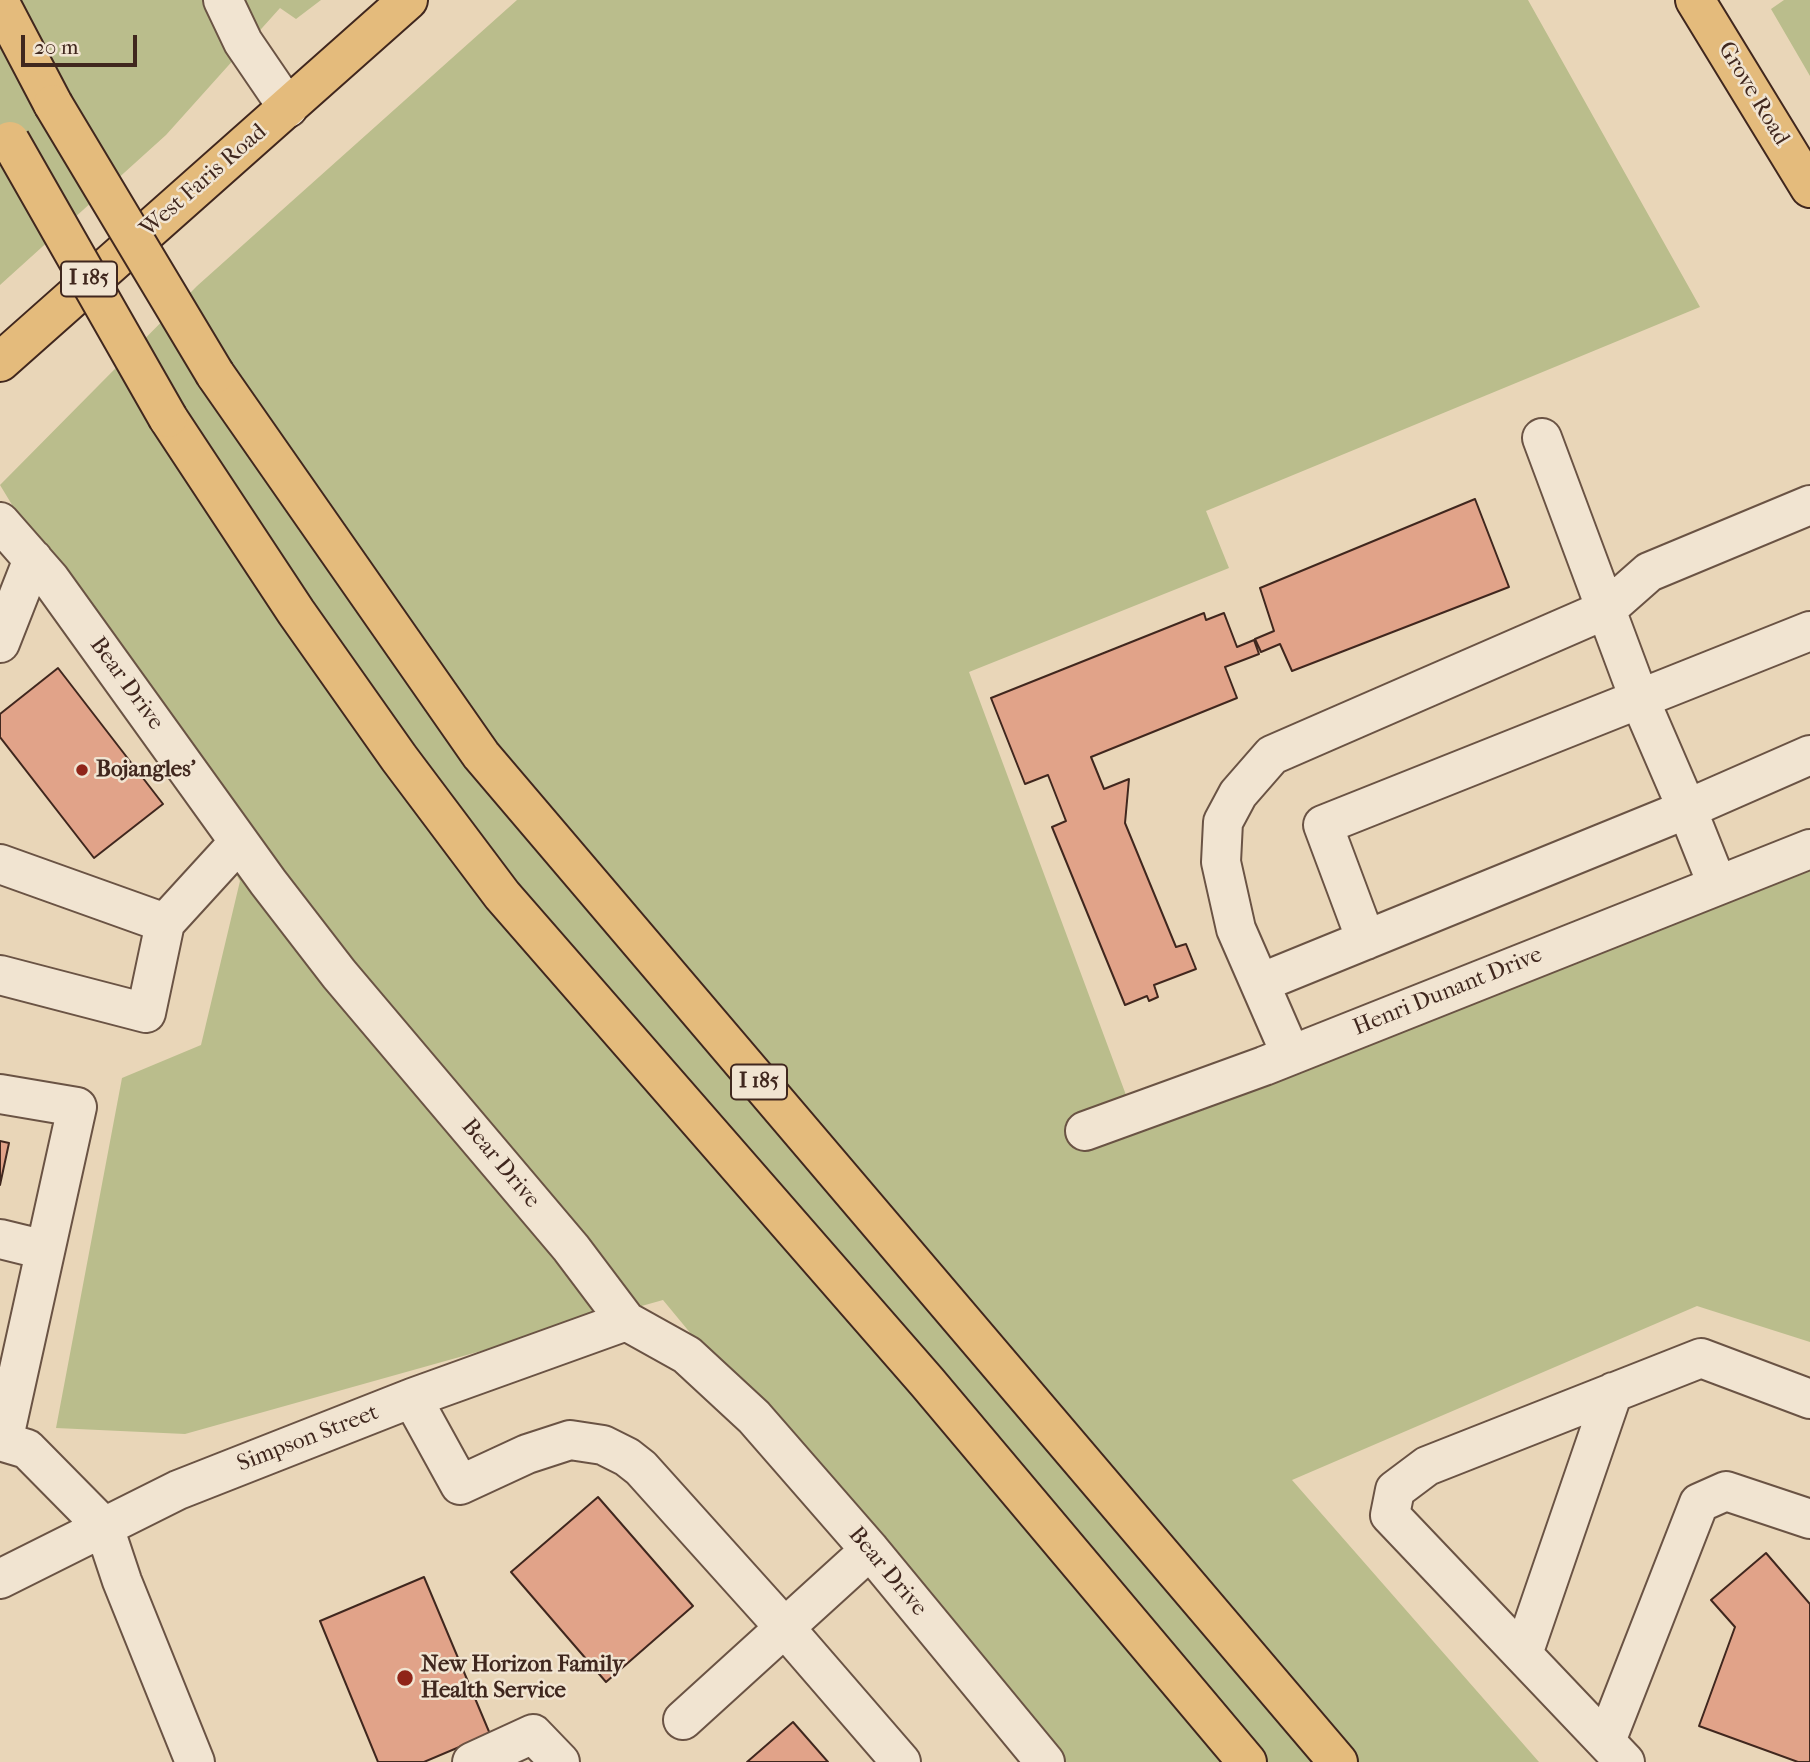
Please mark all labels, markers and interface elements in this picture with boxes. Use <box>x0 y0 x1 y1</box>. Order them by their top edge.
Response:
scale bar <box>24 21 140 65</box>
text: 20 m <box>34 35 78 59</box>
street label: Grove Road <box>1711 37 1795 151</box>
street label: West Faris Road <box>135 119 273 243</box>
road number: I 185 <box>61 262 117 296</box>
street label: Bear Drive <box>83 632 169 736</box>
place label: Bojangles' <box>96 756 196 784</box>
marker: Bojangles' <box>74 762 90 778</box>
street label: Henri Dunant Drive <box>1350 942 1546 1042</box>
road number: I 185 <box>731 1064 787 1100</box>
street label: Bear Drive <box>455 1114 545 1214</box>
street label: Simpson Street <box>233 1399 383 1479</box>
street label: Bear Drive <box>842 1522 932 1622</box>
place label: New Horizon Family Health Service <box>421 1651 624 1705</box>
marker: New Horizon Family Health Service <box>395 1668 415 1688</box>

